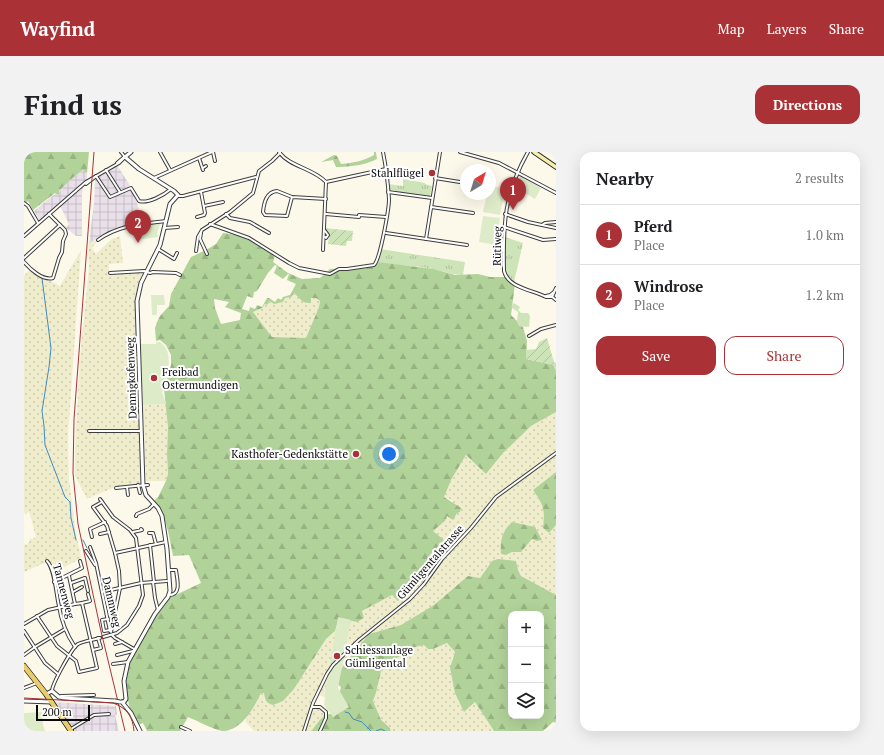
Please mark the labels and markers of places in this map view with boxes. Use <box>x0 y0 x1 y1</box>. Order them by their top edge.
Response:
place label: Stahlflügel <box>371 166 424 180</box>
marker: Stahlflügel <box>427 168 437 178</box>
pin: 1 <box>500 177 526 210</box>
pin: 2 <box>125 210 151 243</box>
place label: Freibad Ostermundigen <box>162 365 239 392</box>
marker: Freibad Ostermundigen <box>149 373 159 383</box>
place label: Kasthofer-Gedenkstätte <box>231 447 348 461</box>
marker: Kasthofer-Gedenkstätte <box>351 449 361 459</box>
place label: Schiessanlage Gümligental <box>345 643 414 670</box>
marker: Schiessanlage Gümligental <box>332 651 342 661</box>

